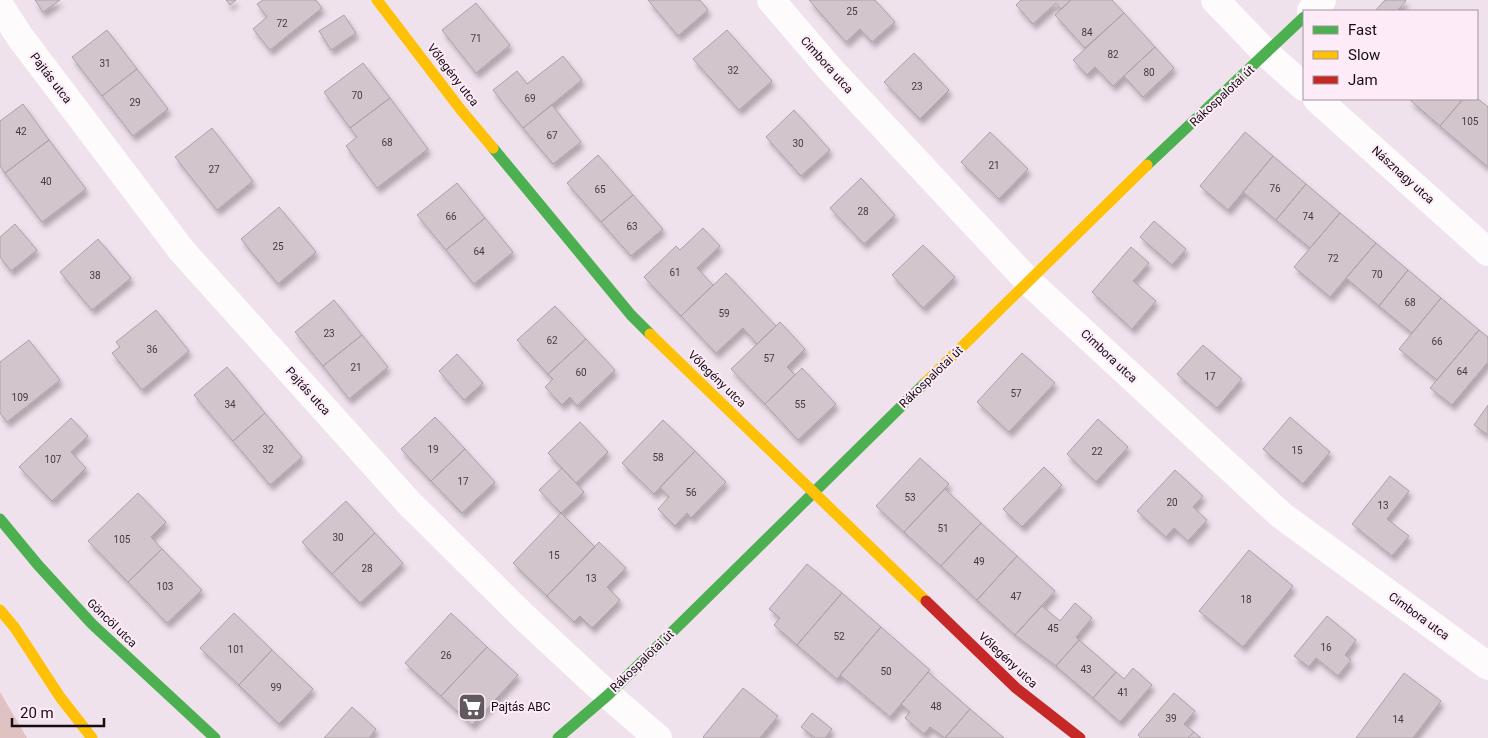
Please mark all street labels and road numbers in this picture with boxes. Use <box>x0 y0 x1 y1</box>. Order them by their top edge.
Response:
street label: Cimbora utca <box>798 34 856 96</box>
street label: Vőlegény utca <box>424 41 482 109</box>
street label: Pajtás utca <box>27 50 75 106</box>
street label: Rákospalotai út <box>1187 63 1257 129</box>
street label: Násznagy utca <box>1369 143 1437 207</box>
street label: Cimbora utca <box>1078 326 1140 386</box>
street label: Rákospalotai út <box>896 343 966 411</box>
street label: Vőlegény utca <box>685 348 749 410</box>
street label: Pajtás utca <box>283 364 333 418</box>
street label: Cimbora utca <box>1386 589 1452 643</box>
street label: Göncöl utca <box>84 596 140 650</box>
street label: Rákospalotai út <box>607 627 677 695</box>
street label: Vőlegény utca <box>976 629 1040 691</box>

